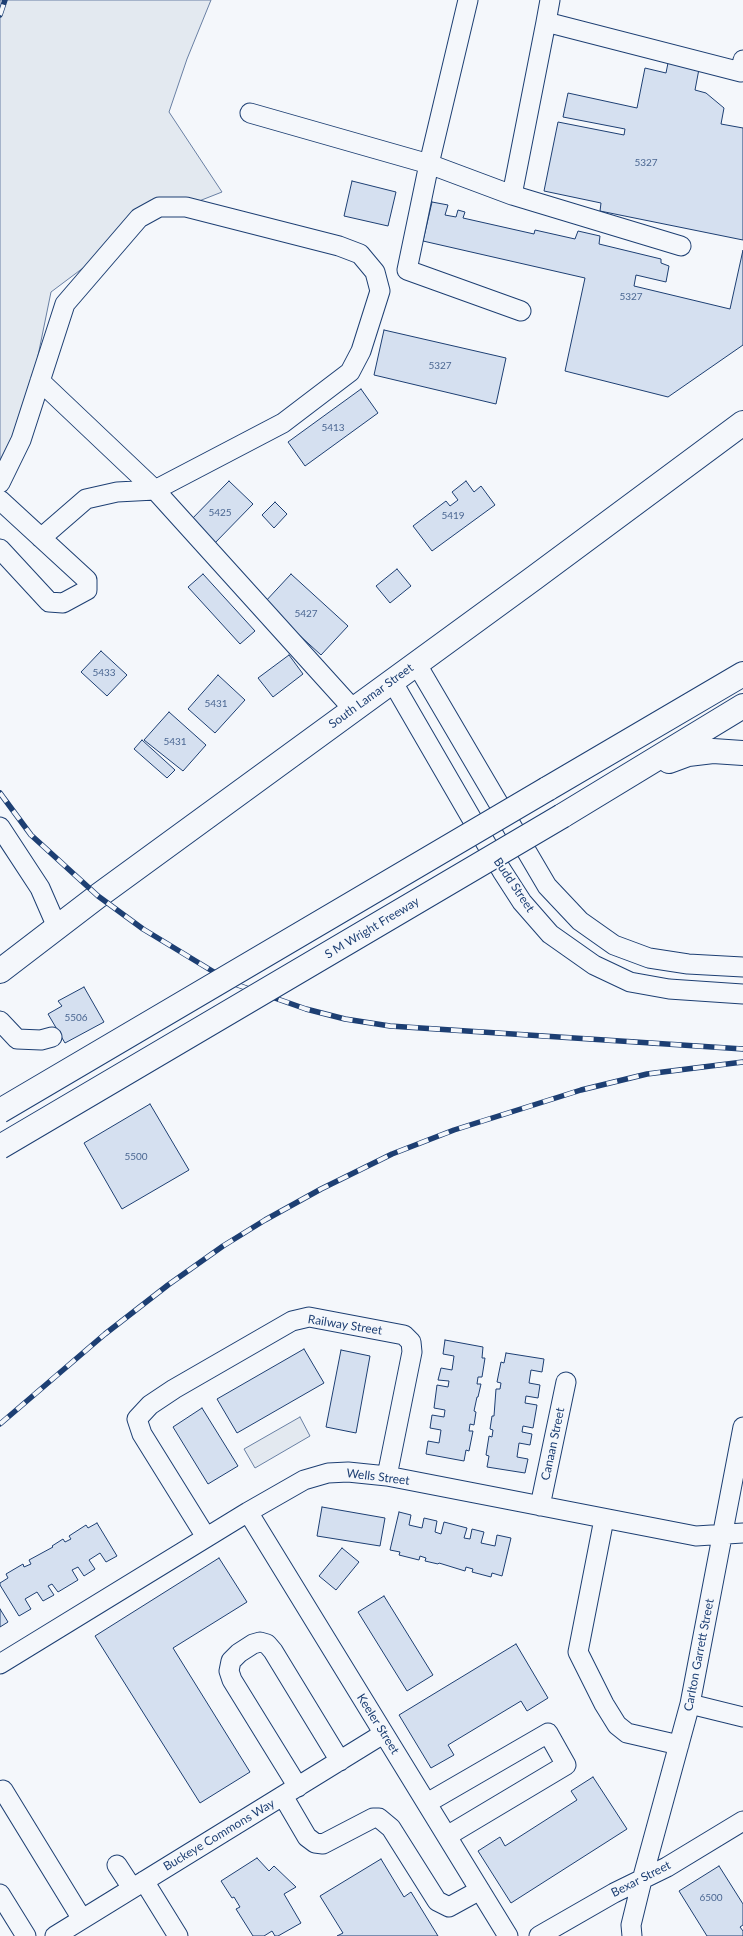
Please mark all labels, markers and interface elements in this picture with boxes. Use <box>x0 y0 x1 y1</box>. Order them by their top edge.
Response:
house number: 5327 <box>634 157 658 169</box>
house number: 5327 <box>619 291 643 303</box>
house number: 5327 <box>428 360 452 372</box>
house number: 5413 <box>321 422 345 434</box>
house number: 5425 <box>208 507 232 519</box>
house number: 5419 <box>441 510 465 522</box>
house number: 5427 <box>294 608 318 620</box>
street label: South Lamar Street <box>326 660 416 732</box>
house number: 5433 <box>92 667 116 679</box>
house number: 5431 <box>204 698 228 710</box>
house number: 5431 <box>163 736 187 748</box>
street label: Budd Street <box>491 855 537 915</box>
street label: S M Wright Freeway <box>322 894 422 962</box>
house number: 5506 <box>64 1012 88 1024</box>
house number: 5500 <box>124 1151 148 1163</box>
street label: Railway Street <box>307 1312 383 1338</box>
street label: Canaan Street <box>538 1406 568 1482</box>
street label: Wells Street <box>346 1466 410 1488</box>
street label: Carlton Garrett Street <box>681 1597 717 1713</box>
street label: Keeler Street <box>354 1691 402 1757</box>
street label: Buckeye Commons Way <box>161 1796 277 1874</box>
street label: Bexar Street <box>609 1858 673 1900</box>
house number: 6500 <box>699 1892 723 1904</box>

